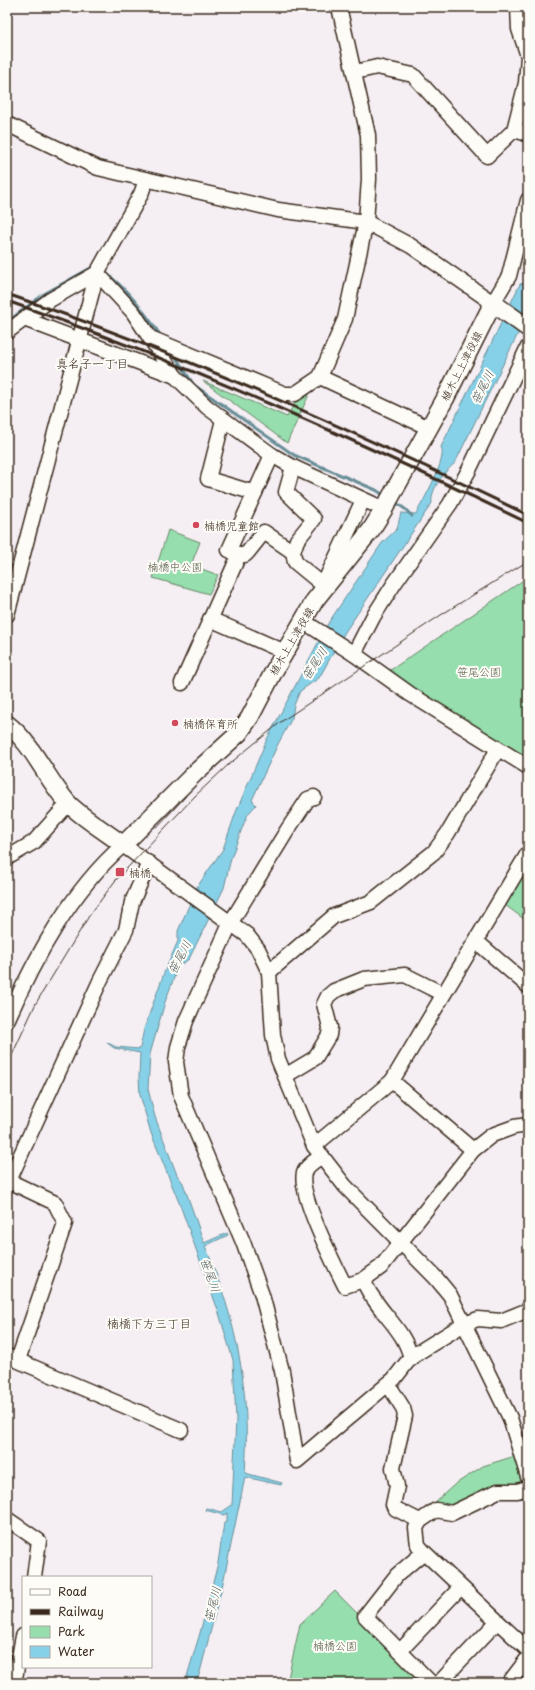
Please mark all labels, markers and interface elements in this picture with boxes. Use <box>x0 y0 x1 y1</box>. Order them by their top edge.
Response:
street label: 植木上上津役線 <box>436 328 486 404</box>
district label: 真名子一丁目 <box>56 354 128 372</box>
water label: 笹尾川 <box>466 367 498 407</box>
place label: 楠橋児童館 <box>204 517 259 534</box>
marker: 楠橋児童館 <box>191 520 201 530</box>
park label: 楠橋中公園 <box>148 558 203 575</box>
street label: 植木上上津役線 <box>264 603 318 679</box>
water label: 笹尾川 <box>297 643 331 683</box>
park label: 笹尾公園 <box>457 663 501 680</box>
place label: 楠橋保育所 <box>183 715 238 732</box>
marker: 楠橋保育所 <box>170 718 180 728</box>
place label: 楠橋 <box>129 864 151 881</box>
marker: 楠橋 <box>114 866 126 878</box>
water label: 笹尾川 <box>163 937 195 977</box>
water label: 笹尾川 <box>196 1255 226 1295</box>
district label: 楠橋下方三丁目 <box>107 1314 191 1332</box>
legend <box>22 1576 152 1668</box>
text: Road <box>58 1582 87 1600</box>
water label: 笹尾川 <box>199 1584 225 1624</box>
text: Railway <box>58 1602 104 1620</box>
text: Park <box>58 1622 85 1640</box>
park label: 楠橋公園 <box>313 1637 357 1654</box>
text: Water <box>58 1642 95 1660</box>

